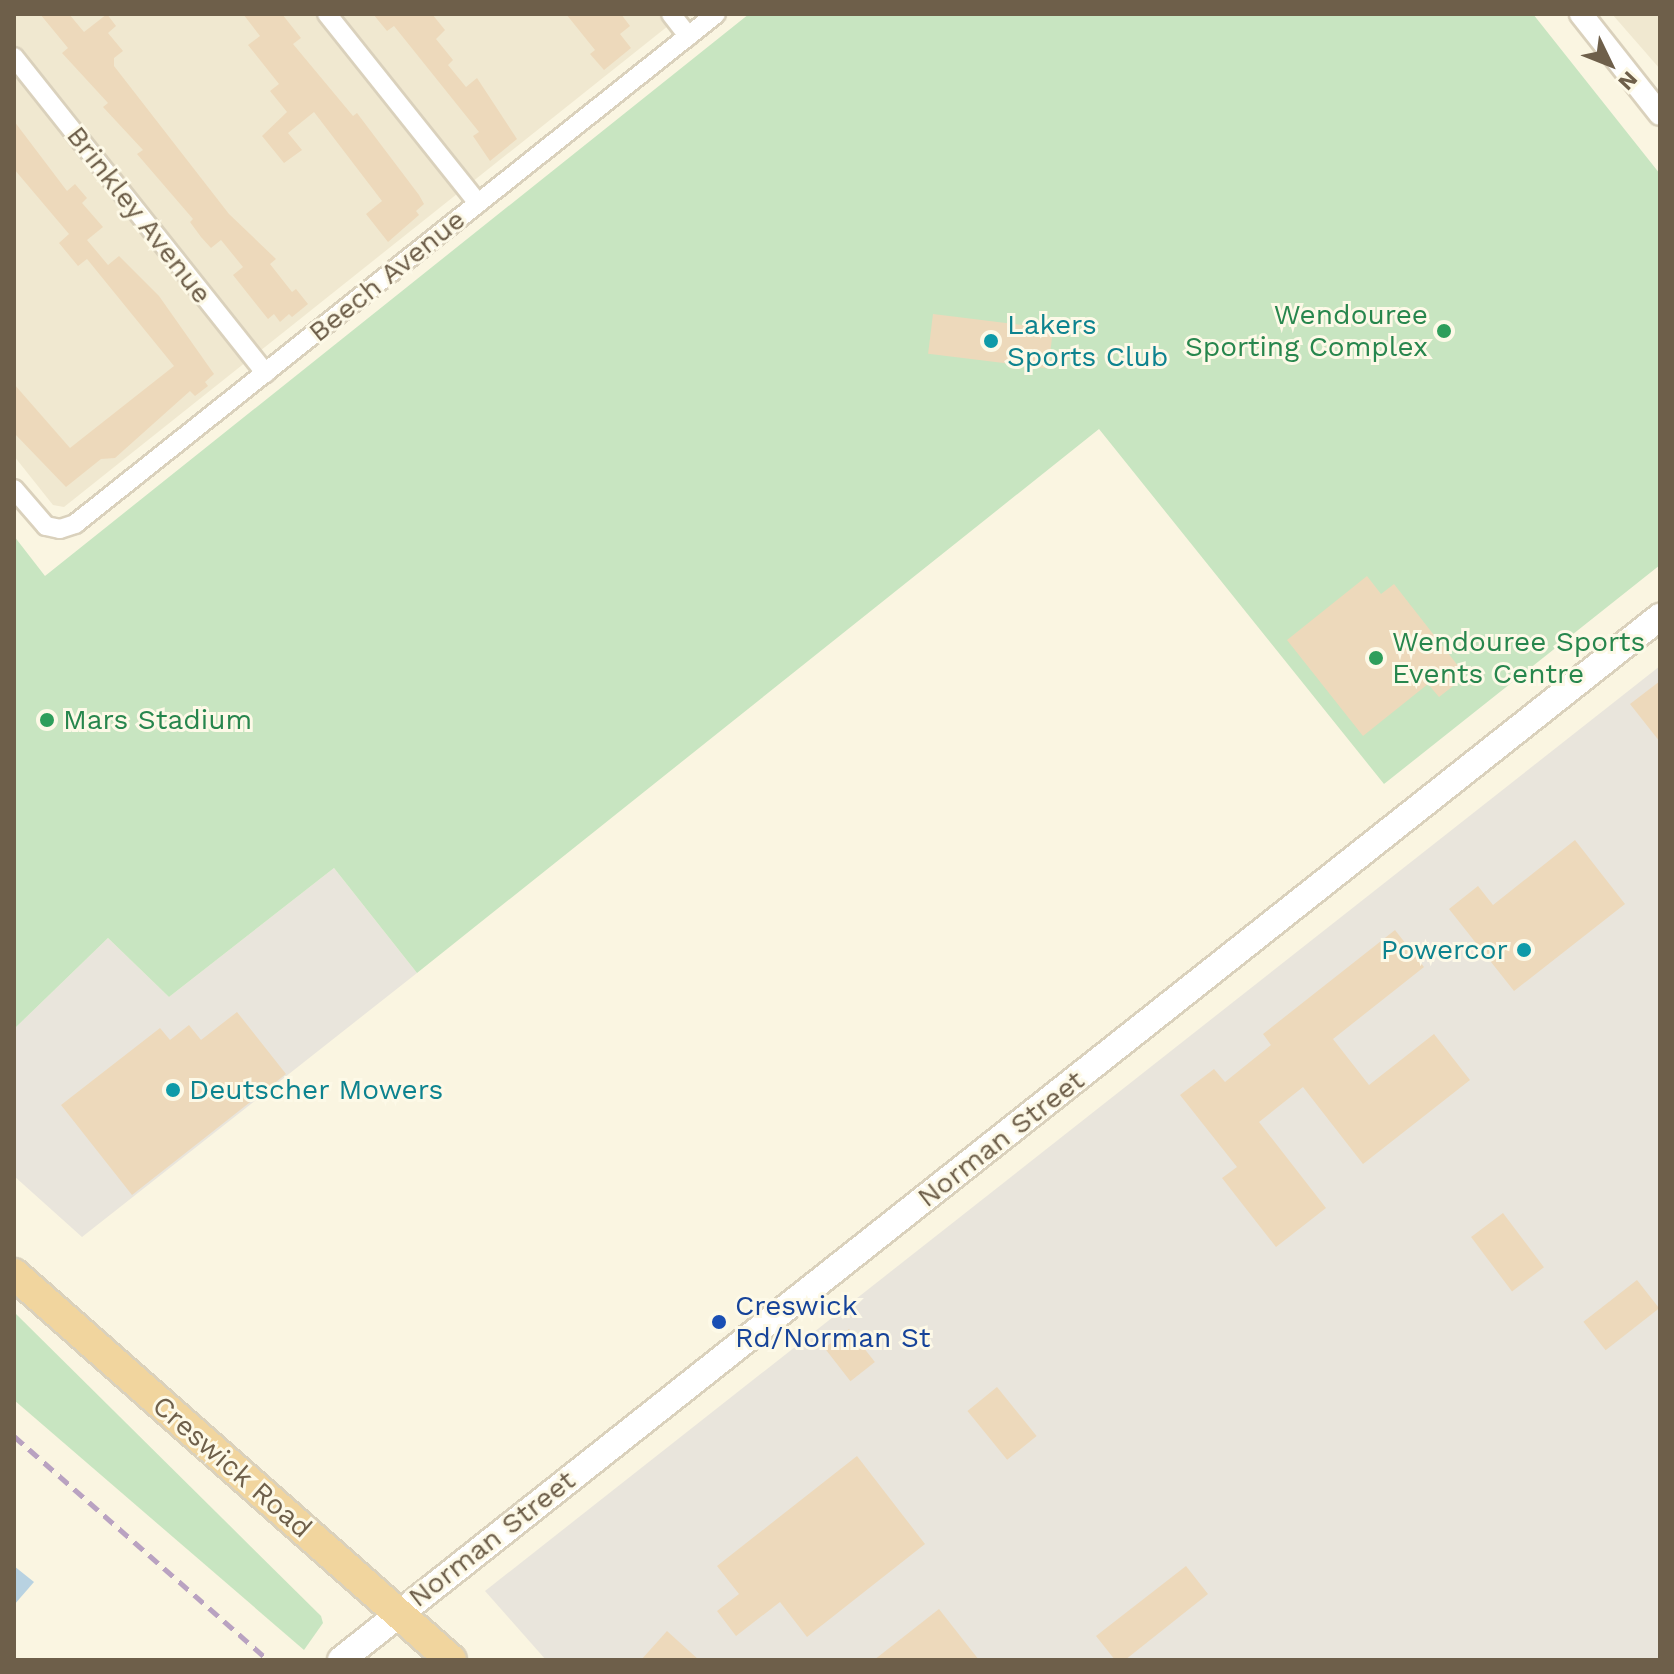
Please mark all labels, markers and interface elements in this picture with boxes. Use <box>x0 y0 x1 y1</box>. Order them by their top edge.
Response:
north arrow <box>1570 24 1650 104</box>
text: N <box>1613 66 1643 95</box>
street label: Brinkley Avenue <box>59 119 219 311</box>
street label: Beech Avenue <box>302 202 472 350</box>
place label: Wendouree Sporting Complex <box>1185 298 1428 364</box>
place label: Lakers Sports Club <box>1007 308 1168 374</box>
marker: Wendouree Sporting Complex <box>1435 322 1453 340</box>
marker: Lakers Sports Club <box>982 332 1000 350</box>
place label: Wendouree Sports Events Centre <box>1392 625 1645 691</box>
marker: Wendouree Sports Events Centre <box>1367 649 1385 667</box>
place label: Mars Stadium <box>63 703 252 737</box>
marker: Mars Stadium <box>38 711 56 729</box>
place label: Powercor <box>1381 933 1508 967</box>
marker: Powercor <box>1515 941 1533 959</box>
street label: Norman Street <box>911 1064 1091 1214</box>
place label: Deutscher Mowers <box>189 1073 444 1107</box>
marker: Deutscher Mowers <box>164 1081 182 1099</box>
place label: Creswick Rd/Norman St <box>735 1289 931 1355</box>
marker: Creswick Rd/Norman St <box>710 1313 728 1331</box>
street label: Creswick Road <box>145 1389 319 1545</box>
street label: Norman Street <box>402 1464 582 1614</box>

